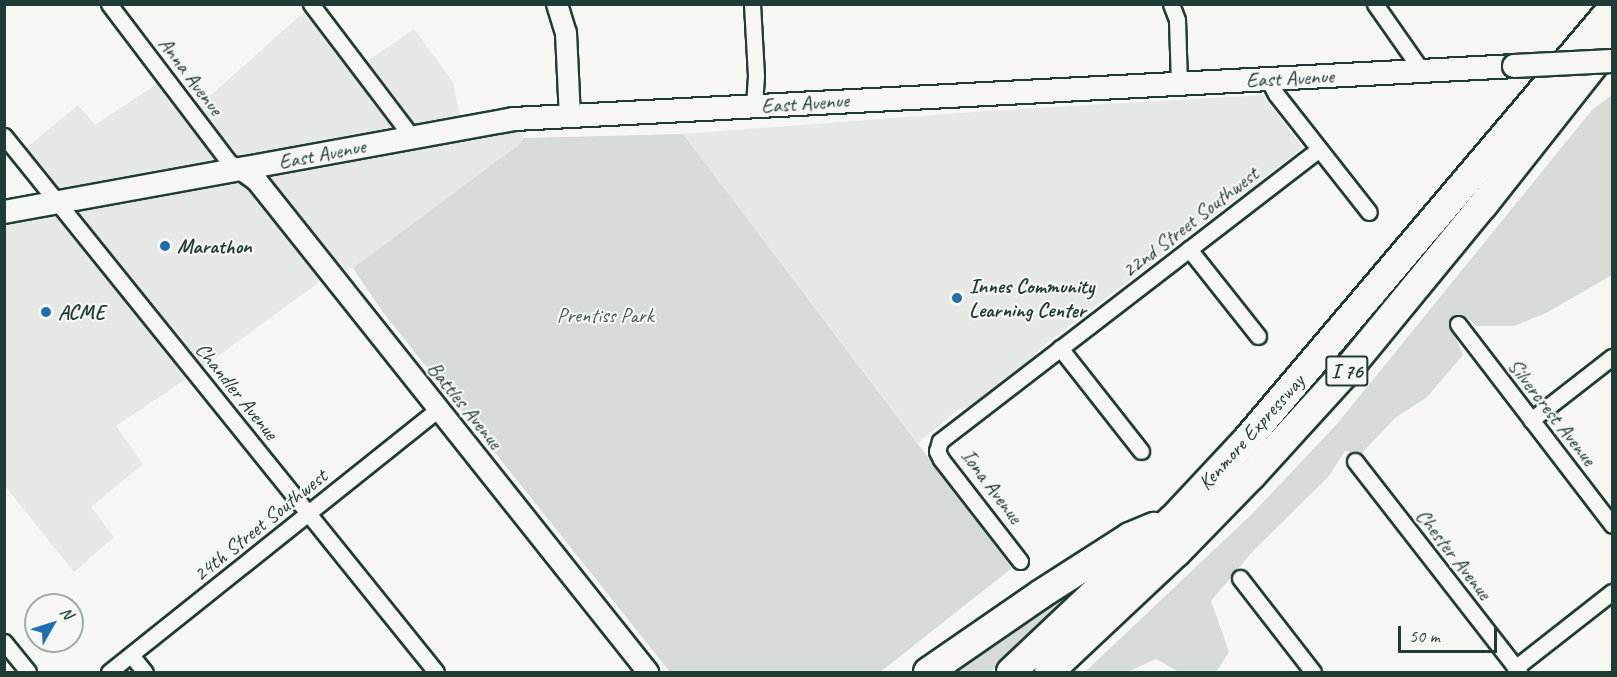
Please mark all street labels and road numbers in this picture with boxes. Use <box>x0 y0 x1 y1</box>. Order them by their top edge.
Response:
street label: Anna Avenue <box>153 32 229 120</box>
street label: East Avenue <box>1246 63 1334 93</box>
street label: East Avenue <box>760 87 850 119</box>
street label: East Avenue <box>277 133 367 175</box>
street label: 22nd Street Southwest <box>1117 161 1263 283</box>
street label: Chandler Avenue <box>190 337 284 445</box>
road number: I 76 <box>1324 354 1370 388</box>
street label: Silvercrest Avenue <box>1502 354 1602 470</box>
street label: Battles Avenue <box>422 356 508 454</box>
street label: Kenmore Expressway <box>1192 369 1310 495</box>
street label: Iona Avenue <box>956 444 1028 528</box>
street label: 24th Street Southwest <box>188 463 332 587</box>
street label: Chester Avenue <box>1411 504 1497 604</box>

